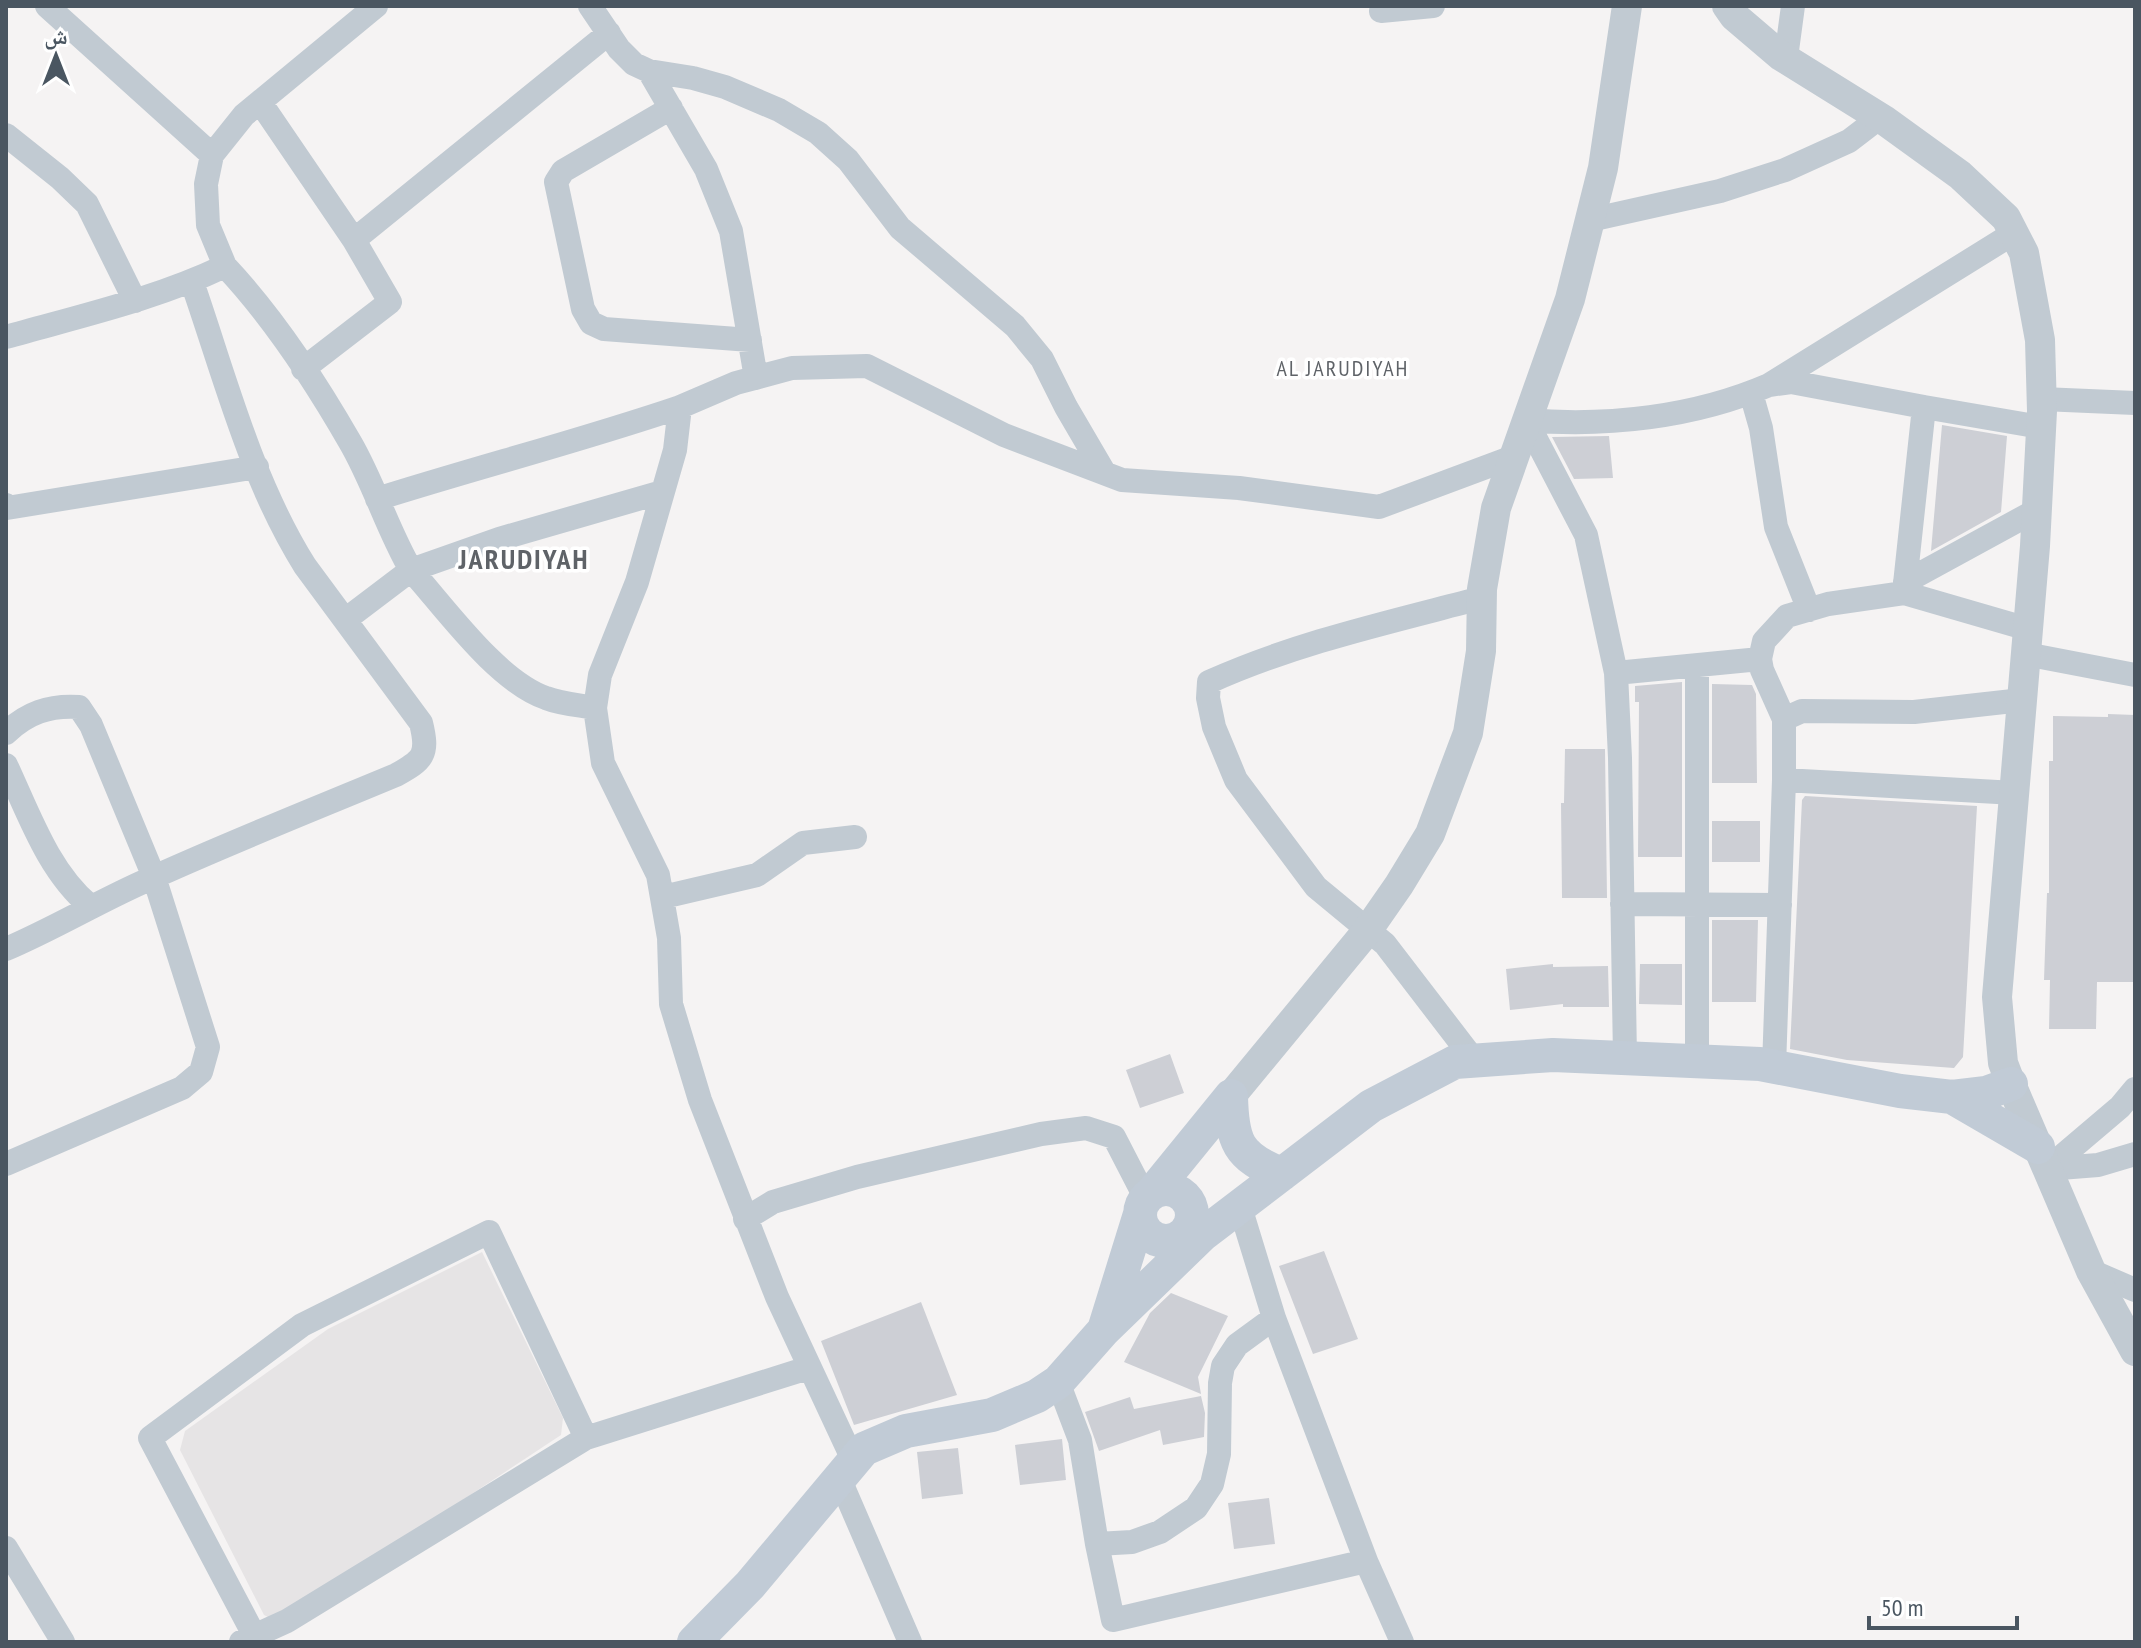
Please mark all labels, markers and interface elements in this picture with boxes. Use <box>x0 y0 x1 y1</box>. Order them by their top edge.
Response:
north arrow <box>16 16 96 96</box>
text: ش <box>44 22 68 50</box>
district label: AL JARUDIYAH <box>1277 354 1409 382</box>
district label: JARUDIYAH <box>458 540 589 577</box>
scale bar <box>1869 1580 2017 1630</box>
text: 50 m <box>1881 1592 1923 1623</box>

